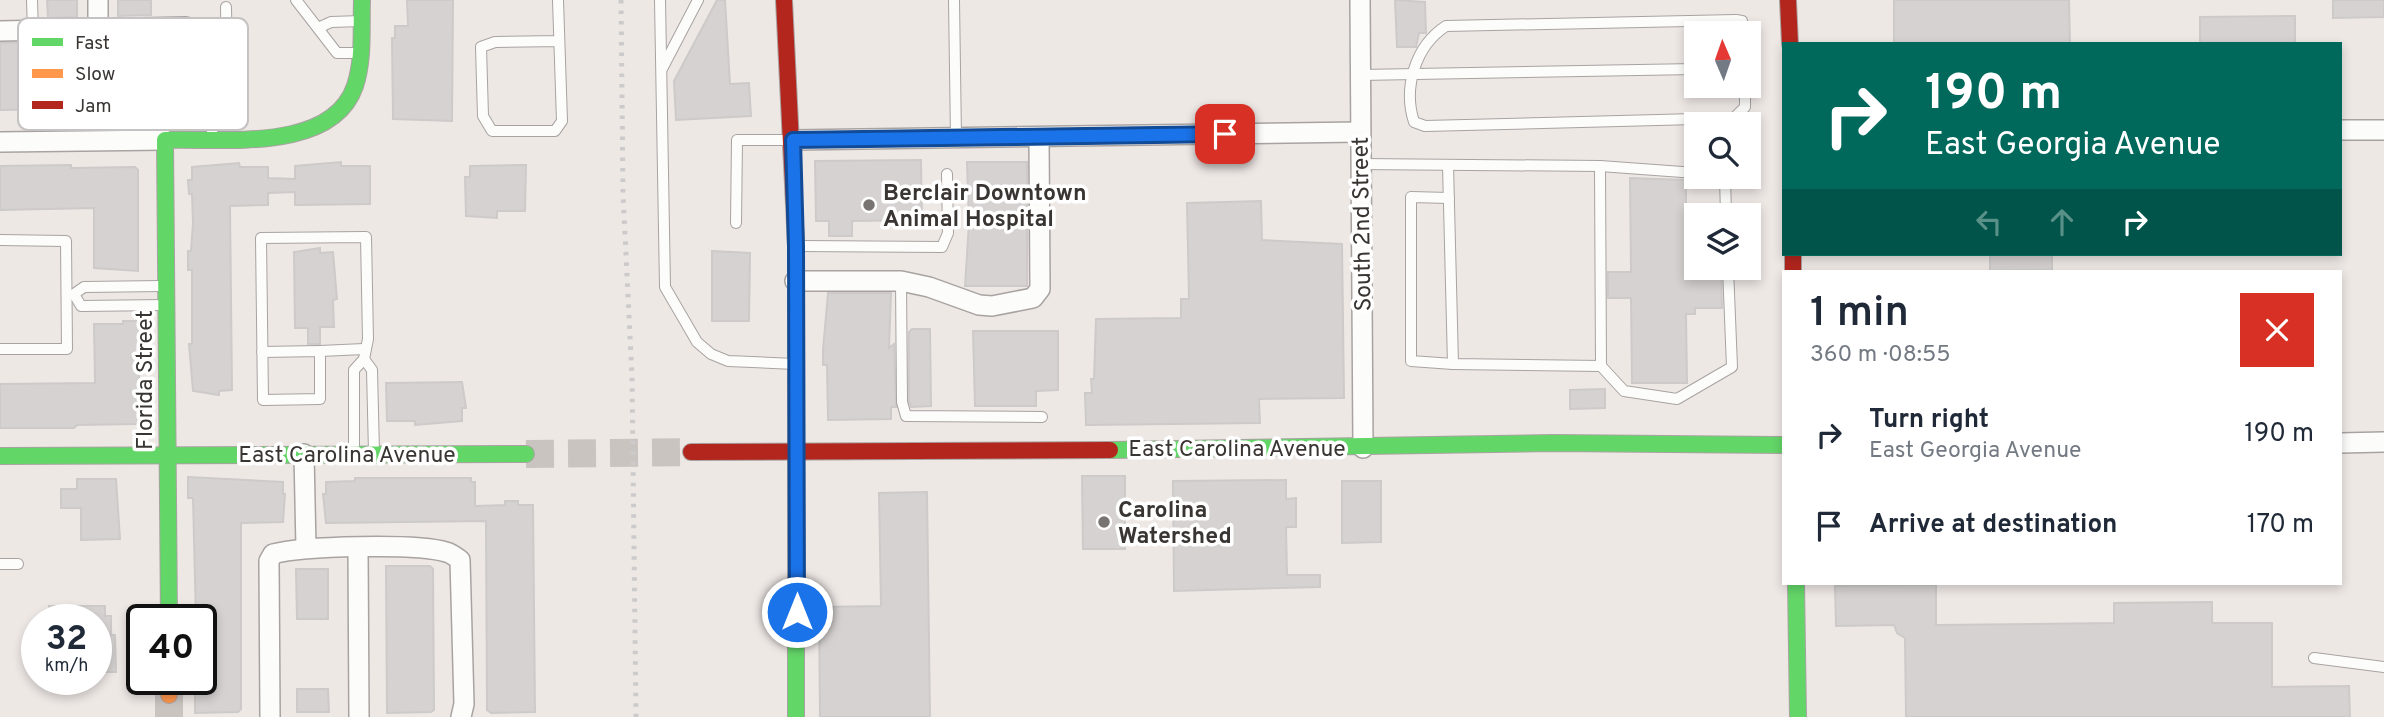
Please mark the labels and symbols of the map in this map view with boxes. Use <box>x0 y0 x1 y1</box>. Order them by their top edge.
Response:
legend <box>18 18 248 130</box>
north arrow <box>1684 21 1760 98</box>
text: Fast <box>75 32 110 56</box>
text: Slow <box>75 63 115 87</box>
text: Jam <box>75 95 112 119</box>
pin <box>1195 104 1255 164</box>
street label: South 2nd Street <box>1347 136 1380 312</box>
place label: Berclair Downtown Animal Hospital <box>883 180 1087 235</box>
marker: Berclair Downtown Animal Hospital <box>861 197 877 213</box>
street label: Florida Street <box>132 310 161 450</box>
street label: East Carolina Avenue <box>1128 436 1346 465</box>
street label: East Carolina Avenue <box>238 442 456 471</box>
place label: Carolina Watershed <box>1118 497 1232 552</box>
marker: Carolina Watershed <box>1096 514 1112 530</box>
position arrow <box>760 575 834 649</box>
speed limit sign: 40 <box>126 604 217 695</box>

